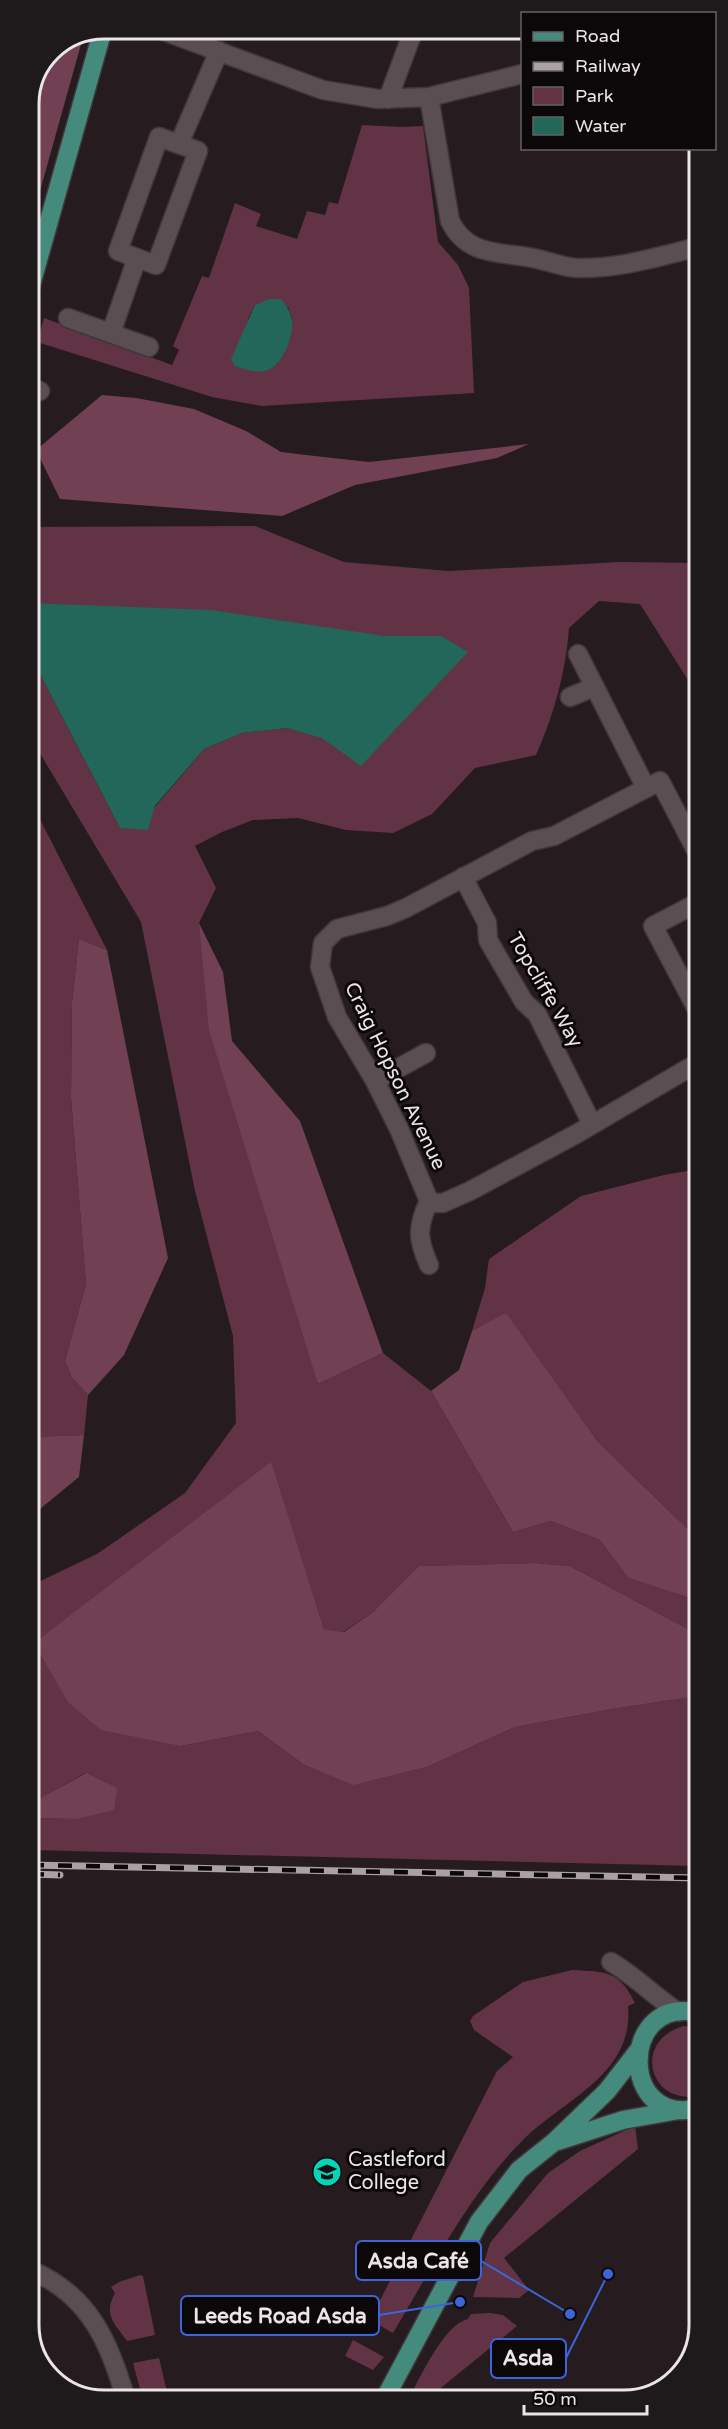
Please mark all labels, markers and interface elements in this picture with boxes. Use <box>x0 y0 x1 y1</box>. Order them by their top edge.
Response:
legend <box>521 12 716 150</box>
text: Road <box>575 25 620 47</box>
text: Railway <box>575 55 641 77</box>
text: Park <box>575 85 614 107</box>
text: Water <box>575 115 626 137</box>
street label: Topcliffe Way <box>502 928 588 1052</box>
street label: Craig Hopson Avenue <box>339 978 451 1174</box>
place label: Castleford College <box>348 2148 446 2195</box>
school or university icon: Castleford College <box>311 2156 343 2188</box>
callout: Asda Café <box>356 2241 481 2280</box>
text: Asda Café <box>367 2249 469 2274</box>
callout: Leeds Road Asda <box>181 2296 379 2335</box>
text: Leeds Road Asda <box>193 2304 367 2329</box>
callout: Asda <box>491 2339 566 2378</box>
text: Asda <box>503 2346 553 2371</box>
scale bar <box>524 2378 647 2416</box>
text: 50 m <box>533 2388 577 2410</box>

